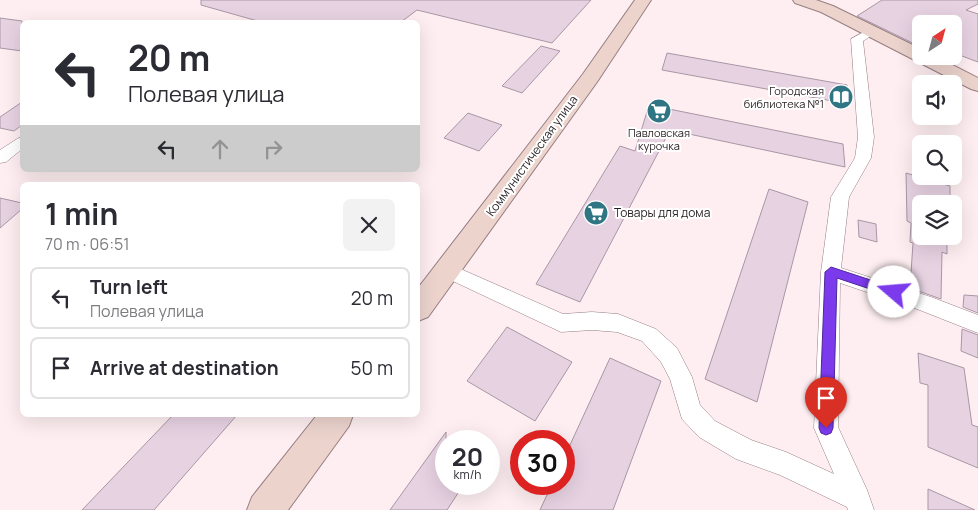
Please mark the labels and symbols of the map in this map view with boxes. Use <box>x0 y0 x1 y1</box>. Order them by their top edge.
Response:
north arrow <box>912 15 962 65</box>
place label: Городская библиотека №1 <box>744 83 824 111</box>
library icon: Городская библиотека №1 <box>828 84 854 110</box>
street label: Коммунистическая улица <box>482 92 581 220</box>
supermarket icon: Павловская курочка <box>646 98 672 124</box>
place label: Павловская курочка <box>628 125 690 153</box>
supermarket icon: Товары для дома <box>583 200 609 226</box>
place label: Товары для дома <box>614 204 710 221</box>
position arrow <box>867 265 919 317</box>
pin <box>805 377 847 428</box>
speed limit sign: 30 <box>510 430 575 495</box>

